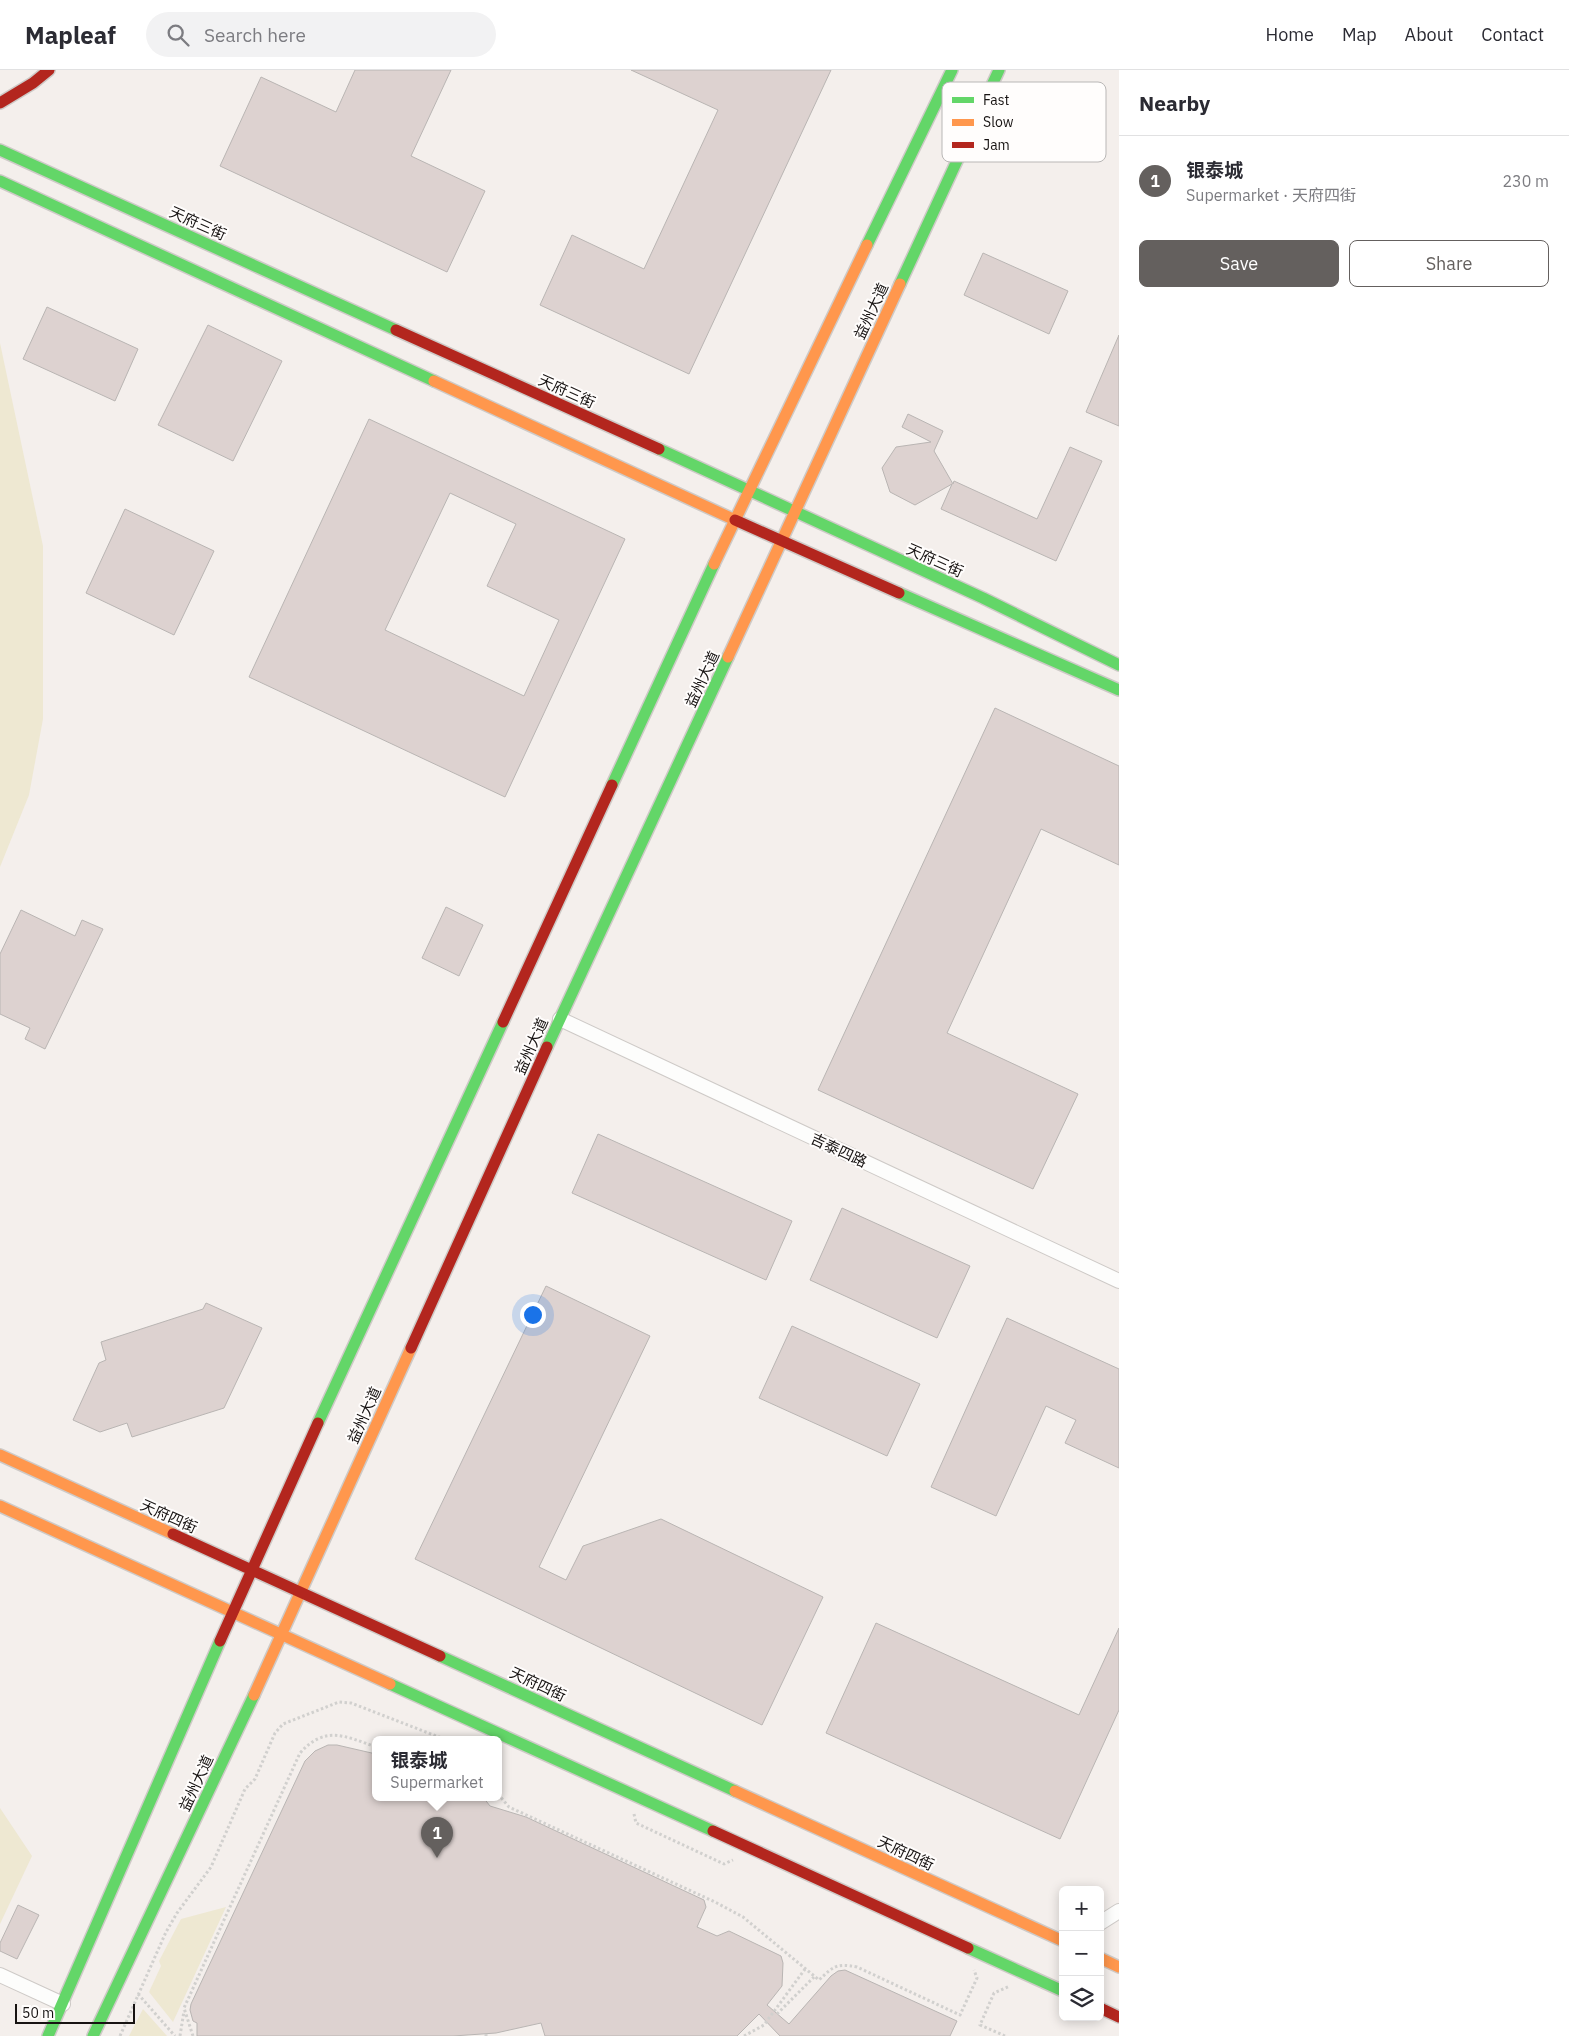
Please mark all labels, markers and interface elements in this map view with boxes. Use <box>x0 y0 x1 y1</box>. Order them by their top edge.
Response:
search box <box>146 12 496 57</box>
text: Mapleaf <box>25 19 116 51</box>
icon: search <box>164 21 192 49</box>
text: Search here <box>204 23 306 47</box>
text: Home <box>1266 23 1314 46</box>
text: Map <box>1342 23 1377 46</box>
text: About <box>1405 23 1453 46</box>
text: Contact <box>1481 23 1544 46</box>
legend <box>942 82 1106 162</box>
text: Nearby <box>1139 89 1210 117</box>
text: Fast <box>983 91 1009 109</box>
text: Slow <box>983 113 1014 131</box>
text: Jam <box>983 136 1010 154</box>
text: 银泰城 <box>1186 158 1243 182</box>
text: 1 <box>1150 171 1160 191</box>
text: 230 m <box>1502 171 1549 191</box>
text: Supermarket · 天府四街 <box>1186 185 1356 205</box>
street label: 天府三街 <box>167 202 229 244</box>
button: Save <box>1139 240 1339 287</box>
button: Share <box>1349 240 1549 287</box>
street label: 益州大道 <box>850 280 892 342</box>
street label: 天府三街 <box>536 370 598 412</box>
street label: 天府三街 <box>904 539 966 581</box>
street label: 益州大道 <box>681 648 723 710</box>
street label: 益州大道 <box>510 1015 552 1077</box>
street label: 吉泰四路 <box>808 1129 870 1171</box>
your location <box>520 1302 546 1328</box>
street label: 益州大道 <box>343 1384 385 1446</box>
street label: 天府四街 <box>138 1495 200 1537</box>
street label: 天府四街 <box>507 1663 569 1705</box>
popup <box>372 1736 502 1801</box>
text: 银泰城 <box>390 1748 447 1772</box>
street label: 益州大道 <box>175 1752 217 1814</box>
text: Supermarket <box>390 1772 484 1792</box>
pin: 1 <box>421 1817 453 1858</box>
street label: 天府四街 <box>875 1832 937 1874</box>
map controls <box>1059 1886 1104 2021</box>
button: + <box>1059 1886 1104 1931</box>
button: − <box>1059 1931 1104 1976</box>
button: layers <box>1059 1976 1104 2021</box>
scale bar <box>15 2001 135 2024</box>
text: 50 m <box>22 2004 54 2022</box>

